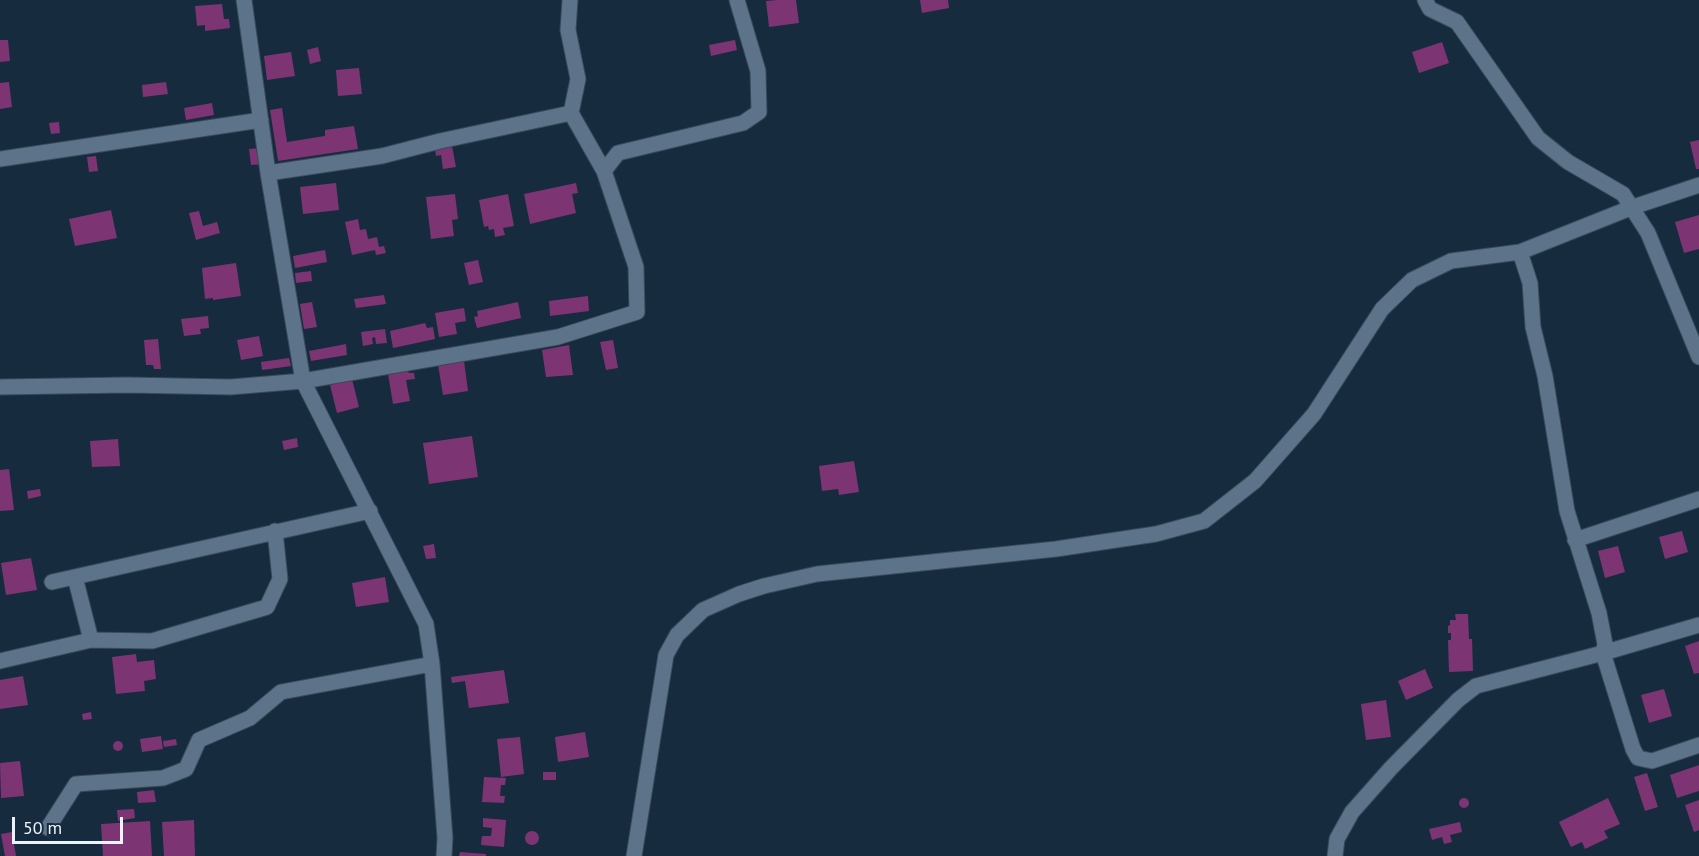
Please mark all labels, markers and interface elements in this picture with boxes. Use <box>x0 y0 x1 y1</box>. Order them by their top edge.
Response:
scale bar <box>15 805 126 843</box>
text: 50 m <box>23 816 62 839</box>

